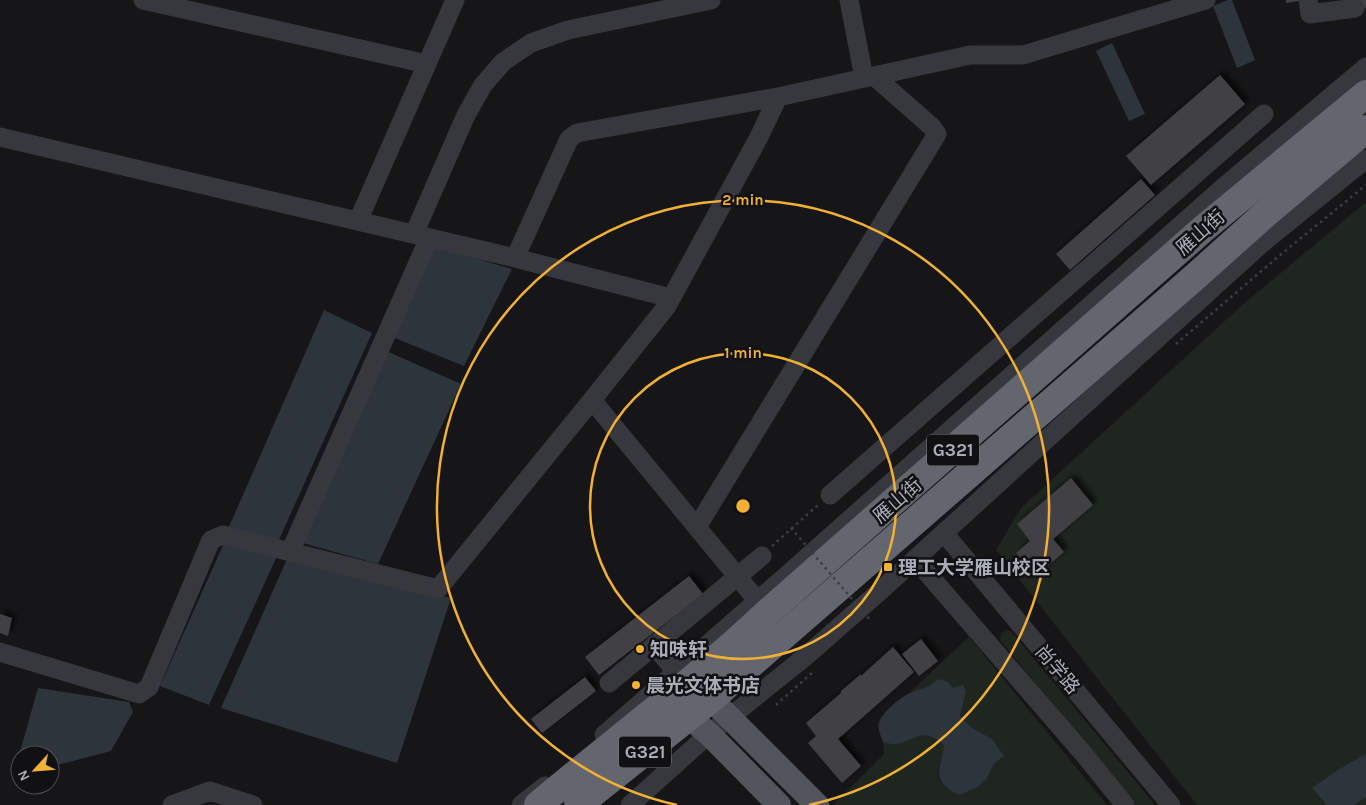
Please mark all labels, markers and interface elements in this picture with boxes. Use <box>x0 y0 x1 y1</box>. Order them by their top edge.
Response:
text: 2 min <box>722 191 764 209</box>
street label: 雁山街 <box>1172 206 1229 260</box>
text: 1 min <box>724 344 762 362</box>
road number: G321 <box>927 434 979 466</box>
street label: 雁山街 <box>869 474 926 528</box>
centre of rings <box>734 497 752 515</box>
place label: 理工大学雁山校区 <box>898 557 1050 579</box>
marker: 理工大学雁山校区 <box>882 561 894 573</box>
place label: 知味轩 <box>650 639 707 661</box>
street label: 尚学路 <box>1030 641 1084 699</box>
marker: 知味轩 <box>634 643 646 655</box>
place label: 晨光文体书店 <box>646 675 760 697</box>
marker: 晨光文体书店 <box>630 679 642 691</box>
road number: G321 <box>619 736 671 768</box>
north arrow <box>10 745 60 795</box>
text: N <box>14 767 34 784</box>

